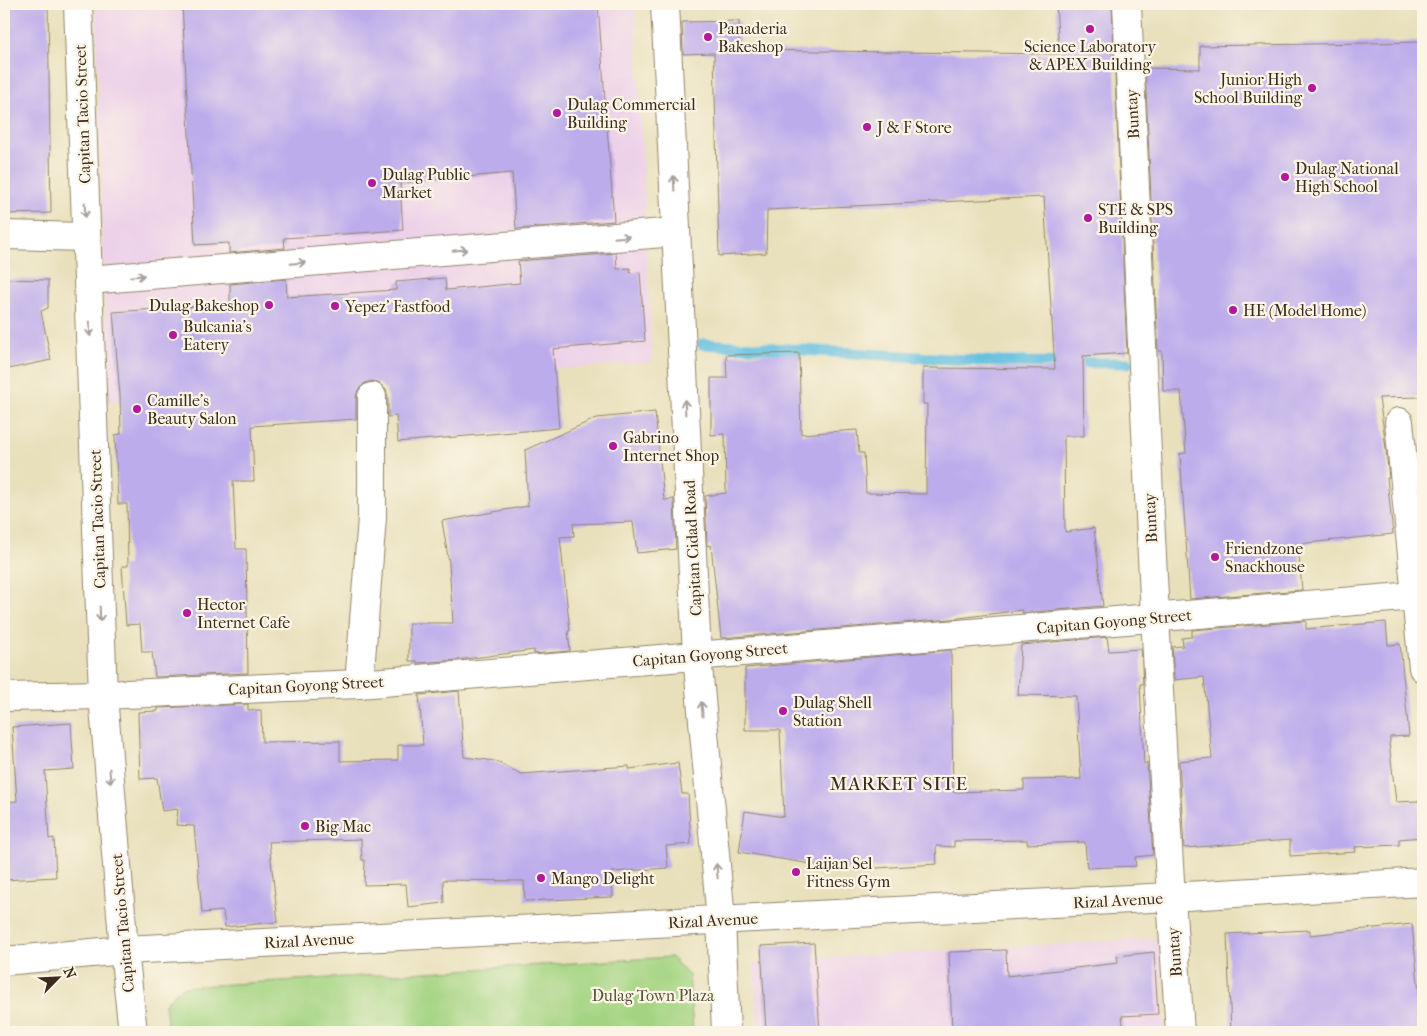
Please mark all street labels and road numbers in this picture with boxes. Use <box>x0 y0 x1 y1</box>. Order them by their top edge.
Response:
street label: Capitan Tacio Street <box>71 44 94 184</box>
street label: Buntay <box>1122 88 1143 139</box>
street label: Capitan Tacio Street <box>86 449 109 589</box>
street label: Capitan Cidad Road <box>679 479 706 617</box>
street label: Buntay <box>1140 492 1161 543</box>
street label: Capitan Goyong Street <box>1036 605 1193 638</box>
street label: Capitan Goyong Street <box>632 638 789 671</box>
street label: Capitan Goyong Street <box>228 672 385 699</box>
street label: Capitan Tacio Street <box>107 852 138 993</box>
street label: Rizal Avenue <box>1072 889 1164 912</box>
street label: Rizal Avenue <box>667 909 759 932</box>
street label: Buntay <box>1163 926 1186 978</box>
street label: Rizal Avenue <box>263 929 355 952</box>

